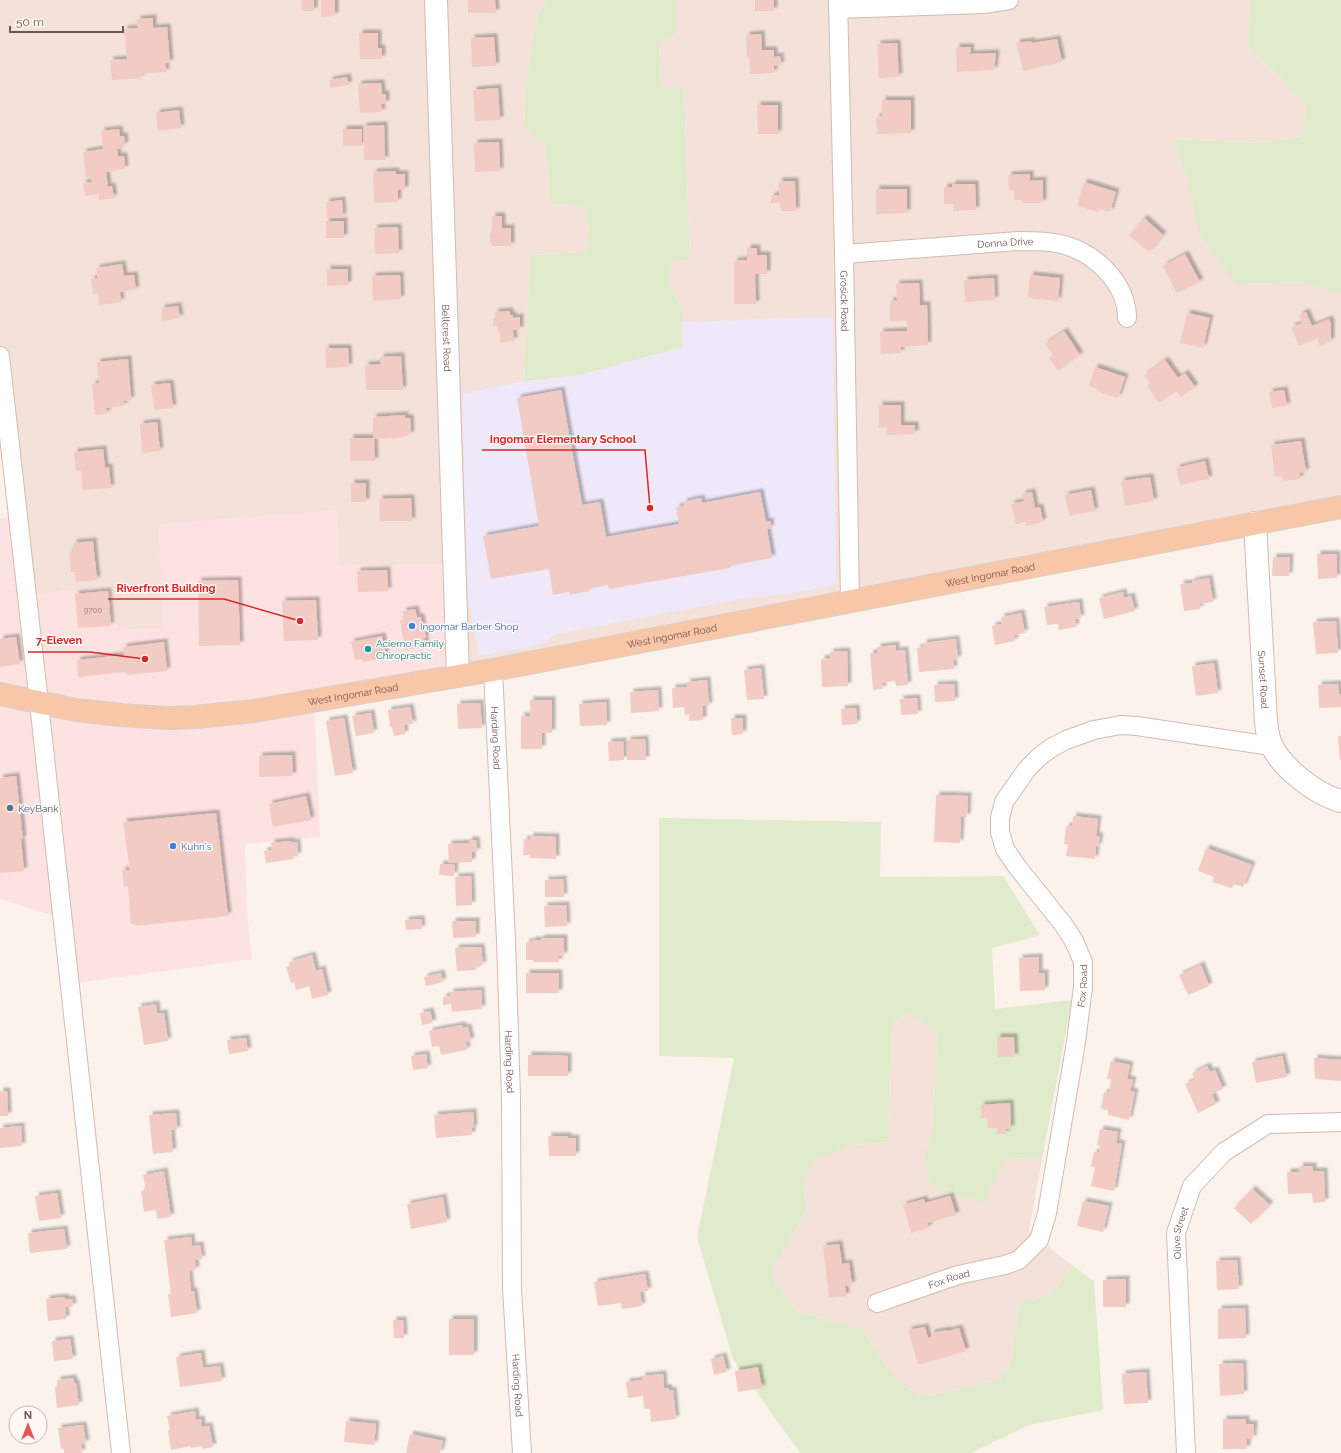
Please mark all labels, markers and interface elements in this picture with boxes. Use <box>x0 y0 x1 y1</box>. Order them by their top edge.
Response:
scale bar <box>10 8 123 34</box>
text: 50 m <box>16 15 44 29</box>
street label: Donna Drive <box>977 236 1034 250</box>
street label: Grosick Road <box>838 270 850 331</box>
street label: Bellcrest Road <box>440 304 453 372</box>
callout: Ingomar Elementary School <box>482 427 645 450</box>
text: Ingomar Elementary School <box>490 433 637 446</box>
street label: West Ingomar Road <box>944 561 1036 589</box>
callout: Riverfront Building <box>108 576 224 599</box>
text: Riverfront Building <box>116 582 216 595</box>
house number: 9700 <box>84 605 102 615</box>
marker: Ingomar Barber Shop <box>407 621 417 631</box>
place label: Ingomar Barber Shop <box>420 621 518 632</box>
street label: West Ingomar Road <box>626 622 718 650</box>
callout: 7-Eleven <box>28 629 90 652</box>
text: 7-Eleven <box>36 634 82 647</box>
place label: Acierno Family Chiropractic <box>376 638 445 661</box>
marker: Acierno Family Chiropractic <box>363 644 373 654</box>
street label: Sunset Road <box>1256 650 1270 709</box>
street label: West Ingomar Road <box>307 681 399 708</box>
street label: Harding Road <box>489 706 503 770</box>
marker: KeyBank <box>5 803 15 813</box>
place label: KeyBank <box>18 803 59 814</box>
marker: Kuhn's <box>168 841 178 851</box>
place label: Kuhn's <box>181 841 212 852</box>
street label: Fox Road <box>1075 964 1089 1008</box>
street label: Harding Road <box>503 1030 516 1093</box>
street label: Olive Street <box>1171 1205 1191 1259</box>
street label: Fox Road <box>927 1268 971 1291</box>
street label: Harding Road <box>510 1354 525 1417</box>
north arrow <box>8 1405 48 1445</box>
text: N <box>24 1409 32 1422</box>

